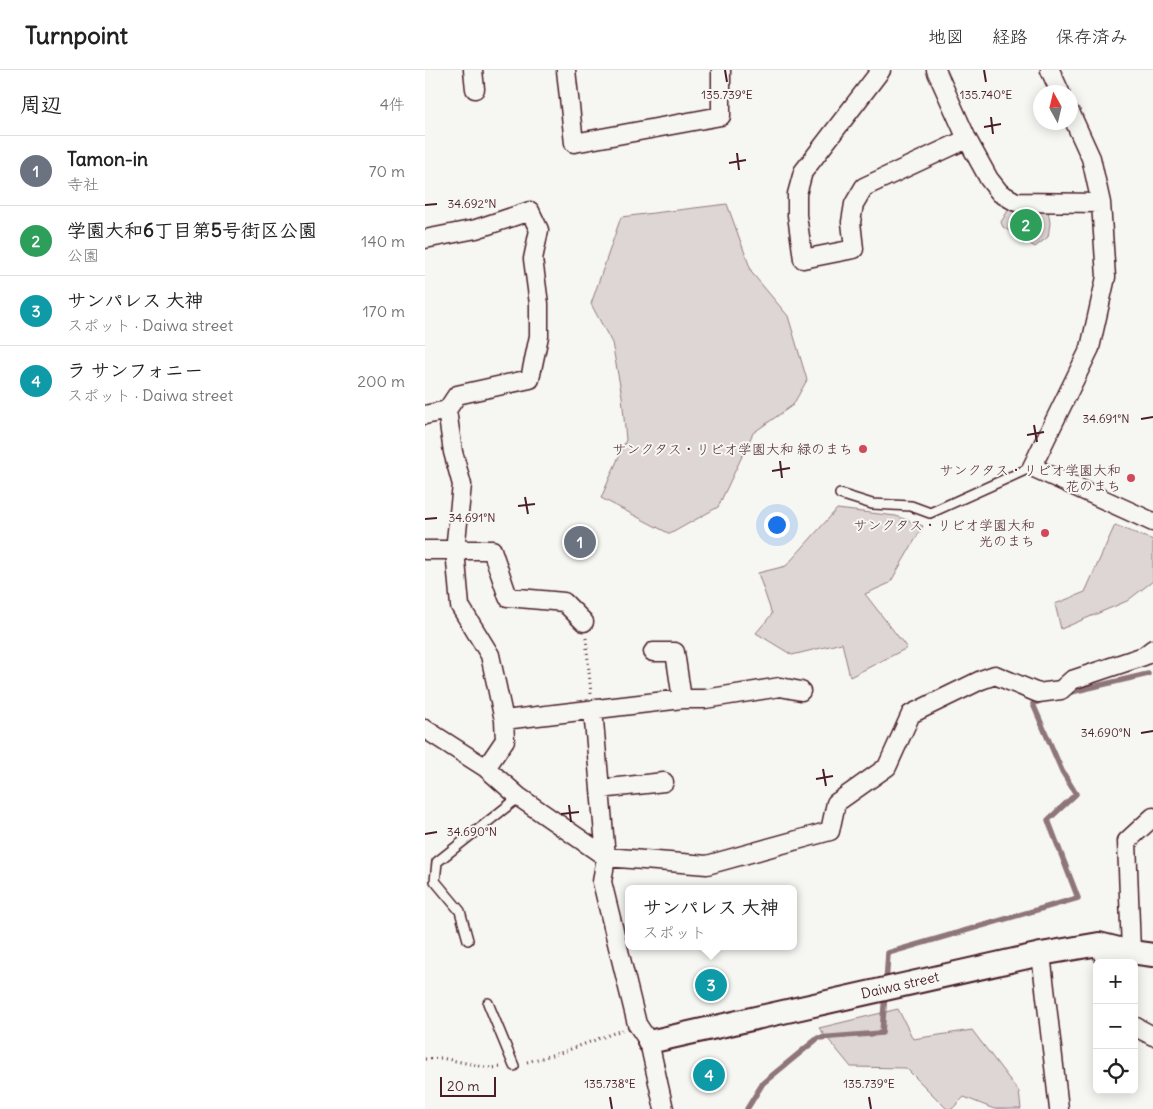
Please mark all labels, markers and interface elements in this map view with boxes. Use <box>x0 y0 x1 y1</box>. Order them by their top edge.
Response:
text: Turnpoint <box>25 20 128 50</box>
text: 地図 <box>928 25 964 48</box>
text: 経路 <box>992 25 1028 48</box>
text: 保存済み <box>1056 25 1128 48</box>
north arrow <box>1033 85 1078 130</box>
text: 135.739°E <box>701 87 753 102</box>
text: 135.740°E <box>960 87 1012 102</box>
text: 周辺 <box>20 91 62 118</box>
text: 4件 <box>380 94 405 114</box>
text: Tamon-in <box>67 147 148 171</box>
text: 1 <box>33 161 39 181</box>
text: 70 m <box>369 161 405 181</box>
text: 寺社 <box>67 174 99 194</box>
text: 34.692°N <box>448 196 496 211</box>
pin: 2 <box>1010 206 1042 244</box>
text: 学園大和6丁目第5号街区公園 <box>67 218 317 242</box>
text: 2 <box>32 231 40 251</box>
text: 140 m <box>361 231 405 251</box>
text: 公園 <box>67 245 99 265</box>
text: サンパレス 大神 <box>67 288 204 312</box>
text: 3 <box>31 301 41 321</box>
text: 170 m <box>362 301 405 321</box>
text: スポット · Daiwa street <box>67 315 233 335</box>
text: ラ サンフォニー <box>67 358 203 382</box>
text: 4 <box>31 371 41 391</box>
text: 200 m <box>357 371 405 391</box>
text: スポット · Daiwa street <box>67 385 233 405</box>
text: 34.691°N <box>1082 411 1130 426</box>
place label: サンクタス・リビオ学園大和 緑のまち <box>612 440 853 458</box>
marker: サンクタス・リビオ学園大和 緑のまち <box>857 443 869 455</box>
place label: サンクタス・リビオ学園大和 花のまち <box>940 461 1121 495</box>
marker: サンクタス・リビオ学園大和 花のまち <box>1125 472 1137 484</box>
text: 34.691°N <box>448 510 496 525</box>
your location <box>764 512 790 538</box>
place label: サンクタス・リビオ学園大和 光のまち <box>854 516 1035 550</box>
pin: 1 <box>564 523 596 561</box>
marker: サンクタス・リビオ学園大和 光のまち <box>1039 527 1051 539</box>
text: 34.690°N <box>1081 725 1131 740</box>
text: 34.690°N <box>447 824 497 839</box>
popup <box>625 885 797 950</box>
text: サンパレス 大神 <box>643 895 779 919</box>
text: スポット <box>643 922 707 942</box>
map controls <box>1093 959 1138 1094</box>
button: + <box>1093 959 1138 1004</box>
pin: 3 <box>695 966 727 1004</box>
street label: Daiwa street <box>859 967 941 1003</box>
button: − <box>1093 1004 1138 1049</box>
button: locate <box>1093 1049 1138 1094</box>
pin: 4 <box>693 1056 725 1094</box>
scale bar <box>440 1074 496 1097</box>
text: 135.738°E <box>584 1076 636 1091</box>
text: 135.739°E <box>843 1076 895 1091</box>
text: 20 m <box>447 1077 480 1095</box>

